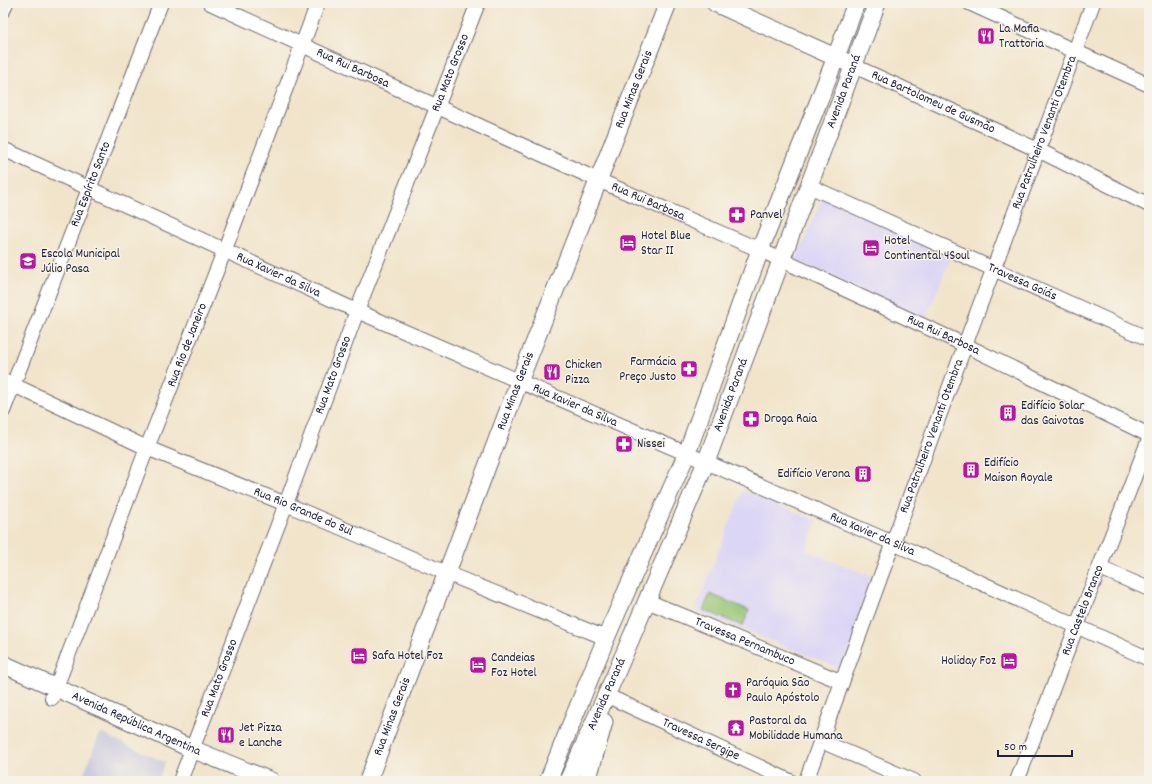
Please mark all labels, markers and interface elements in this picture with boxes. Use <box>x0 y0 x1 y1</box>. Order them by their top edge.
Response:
place label: La Mafia Trattoria <box>999 20 1045 54</box>
restaurant icon: La Mafia Trattoria <box>976 26 996 46</box>
street label: Rua Mato Grosso <box>427 31 474 115</box>
street label: Rua Rui Barbosa <box>313 43 393 93</box>
street label: Rua Minas Gerais <box>610 47 658 131</box>
street label: Avenida Paraná <box>822 51 867 131</box>
street label: Rua Patrulheiro Venanti Otembra <box>1007 52 1082 212</box>
street label: Rua Bartolomeu de Gusmão <box>868 66 999 139</box>
street label: Rua Espírito Santo <box>66 139 116 230</box>
street label: Rua Rui Barbosa <box>608 177 689 226</box>
pharmacy icon: Panvel <box>727 205 747 225</box>
place label: Panvel <box>750 206 782 225</box>
place label: Hotel Blue Star II <box>641 227 691 261</box>
place label: Hotel Continental 4Soul <box>884 232 970 266</box>
hotel icon: Hotel Blue Star II <box>618 233 638 253</box>
hotel icon: Hotel Continental 4Soul <box>861 238 881 258</box>
place label: Escola Municipal Júlio Pasa <box>41 245 120 279</box>
street label: Rua Xavier da Silva <box>233 247 325 303</box>
school or university icon: Escola Municipal Júlio Pasa <box>18 251 38 271</box>
street label: Travessa Goiás <box>985 258 1060 306</box>
street label: Rua Rio de Janeiro <box>162 300 213 390</box>
street label: Rua Rui Barbosa <box>904 310 984 361</box>
street label: Rua Mato Grosso <box>310 333 357 417</box>
street label: Rua Minas Gerais <box>492 349 539 433</box>
place label: Farmácia Preço Justo <box>619 353 677 387</box>
street label: Avenida Paraná <box>709 355 754 435</box>
place label: Chicken Pizza <box>565 356 602 390</box>
street label: Rua Patrulheiro Venanti Otembra <box>895 356 969 516</box>
pharmacy icon: Farmácia Preço Justo <box>679 359 699 379</box>
restaurant icon: Chicken Pizza <box>542 362 562 382</box>
street label: Rua Xavier da Silva <box>530 379 622 433</box>
place label: Edifício Solar das Gaivotas <box>1021 397 1084 431</box>
building icon: Edifício Solar das Gaivotas <box>998 403 1018 423</box>
pharmacy icon: Droga Raia <box>741 409 761 429</box>
place label: Droga Raia <box>764 410 818 429</box>
pharmacy icon: Nissei <box>614 434 634 454</box>
place label: Nissei <box>637 435 665 454</box>
place label: Edifício Maison Royale <box>984 454 1053 488</box>
building icon: Edifício Maison Royale <box>961 460 981 480</box>
building icon: Edifício Verona <box>853 464 873 484</box>
place label: Edifício Verona <box>778 465 851 484</box>
street label: Rua Rio Grande do Sul <box>251 482 356 541</box>
street label: Rua Xavier da Silva <box>827 507 919 562</box>
street label: Rua Castelo Branco <box>1057 562 1109 658</box>
street label: Travessa Pernambuco <box>692 612 798 671</box>
street label: Rua Mato Grosso <box>196 636 243 720</box>
hotel icon: Safa Hotel Foz <box>349 646 369 666</box>
place label: Safa Hotel Foz <box>372 647 443 666</box>
place label: Candeias Foz Hotel <box>491 649 537 683</box>
hotel icon: Holiday Foz <box>999 651 1019 671</box>
place label: Holiday Foz <box>941 652 996 671</box>
hotel icon: Candeias Foz Hotel <box>468 655 488 675</box>
street label: Avenida Paraná <box>582 655 631 733</box>
street label: Rua Minas Gerais <box>369 674 416 759</box>
place label: Paróquia São Paulo Apóstolo <box>746 674 819 708</box>
church icon: Paróquia São Paulo Apóstolo <box>723 680 743 700</box>
street label: Avenida República Argentina <box>69 687 204 761</box>
place label: Pastoral da Mobilidade Humana <box>749 712 843 746</box>
street label: Travessa Sergipe <box>659 713 743 766</box>
temple icon: Pastoral da Mobilidade Humana <box>726 718 746 738</box>
place label: Jet Pizza e Lanche <box>239 719 282 753</box>
restaurant icon: Jet Pizza e Lanche <box>216 725 236 745</box>
scale bar <box>998 732 1072 758</box>
text: 50 m <box>1004 739 1027 756</box>

